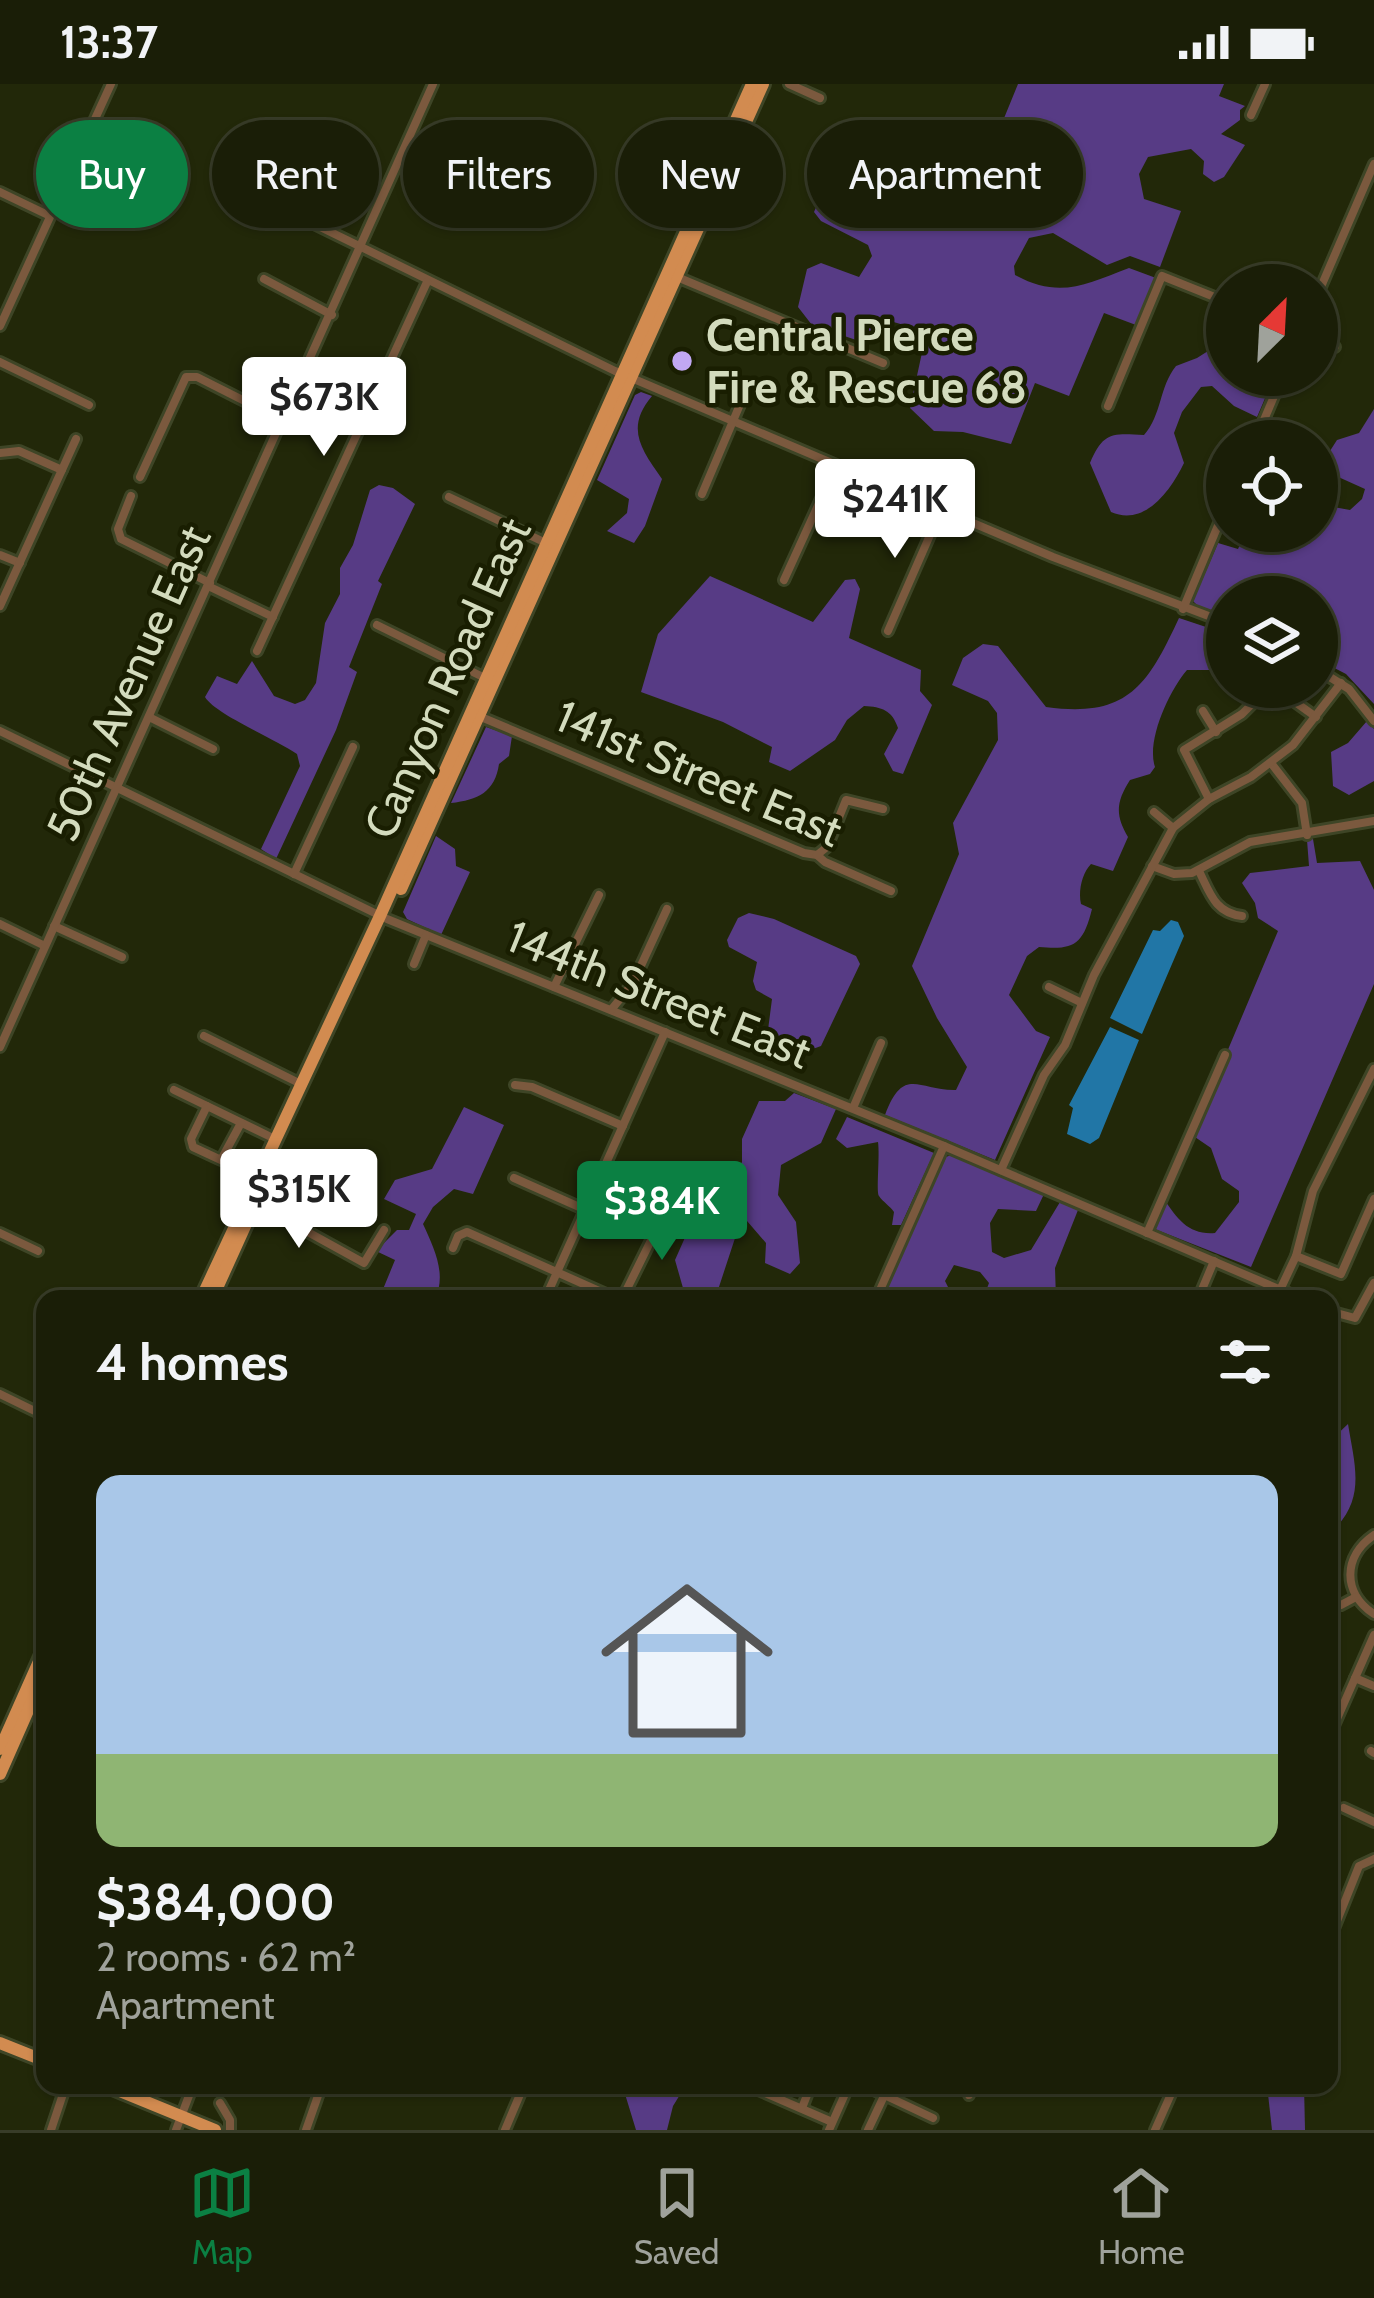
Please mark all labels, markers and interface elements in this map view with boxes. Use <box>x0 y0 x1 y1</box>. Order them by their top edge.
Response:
text: 13:37 <box>60 15 158 69</box>
chip: Buy <box>36 120 188 228</box>
chip: Rent <box>212 120 379 228</box>
chip: Filters <box>403 120 594 228</box>
chip: New <box>618 120 783 228</box>
chip: Apartment <box>807 120 1083 228</box>
north arrow <box>1206 264 1338 396</box>
map controls <box>1206 264 1338 708</box>
place label: Central Pierce Fire & Rescue 68 <box>706 308 1027 414</box>
marker: Central Pierce Fire & Rescue 68 <box>669 348 695 374</box>
pin: $673K <box>240 357 408 459</box>
text: $673K <box>269 372 379 420</box>
button: locate <box>1206 420 1338 552</box>
pin: $241K <box>811 459 979 561</box>
text: $241K <box>842 474 948 522</box>
street label: Canyon Road East <box>352 510 542 846</box>
street label: 50th Avenue East <box>34 517 222 849</box>
button: layers <box>1206 576 1338 708</box>
street label: 141st Street East <box>548 688 850 858</box>
street label: 144th Street East <box>499 909 819 1079</box>
pin: $315K <box>215 1149 383 1251</box>
pin: $384K <box>578 1161 746 1263</box>
text: $315K <box>247 1164 351 1212</box>
text: $384K <box>604 1176 720 1224</box>
icon: filters <box>1212 1329 1278 1395</box>
text: 4 homes <box>96 1331 288 1393</box>
icon: home <box>579 1553 795 1769</box>
text: $384,000 <box>96 1871 335 1933</box>
text: 2 rooms · 62 m² <box>96 1933 356 1981</box>
text: Apartment <box>96 1981 275 2029</box>
tab: Map <box>189 2160 255 2272</box>
tab: Saved <box>634 2160 719 2272</box>
tab: Home <box>1098 2160 1185 2272</box>

